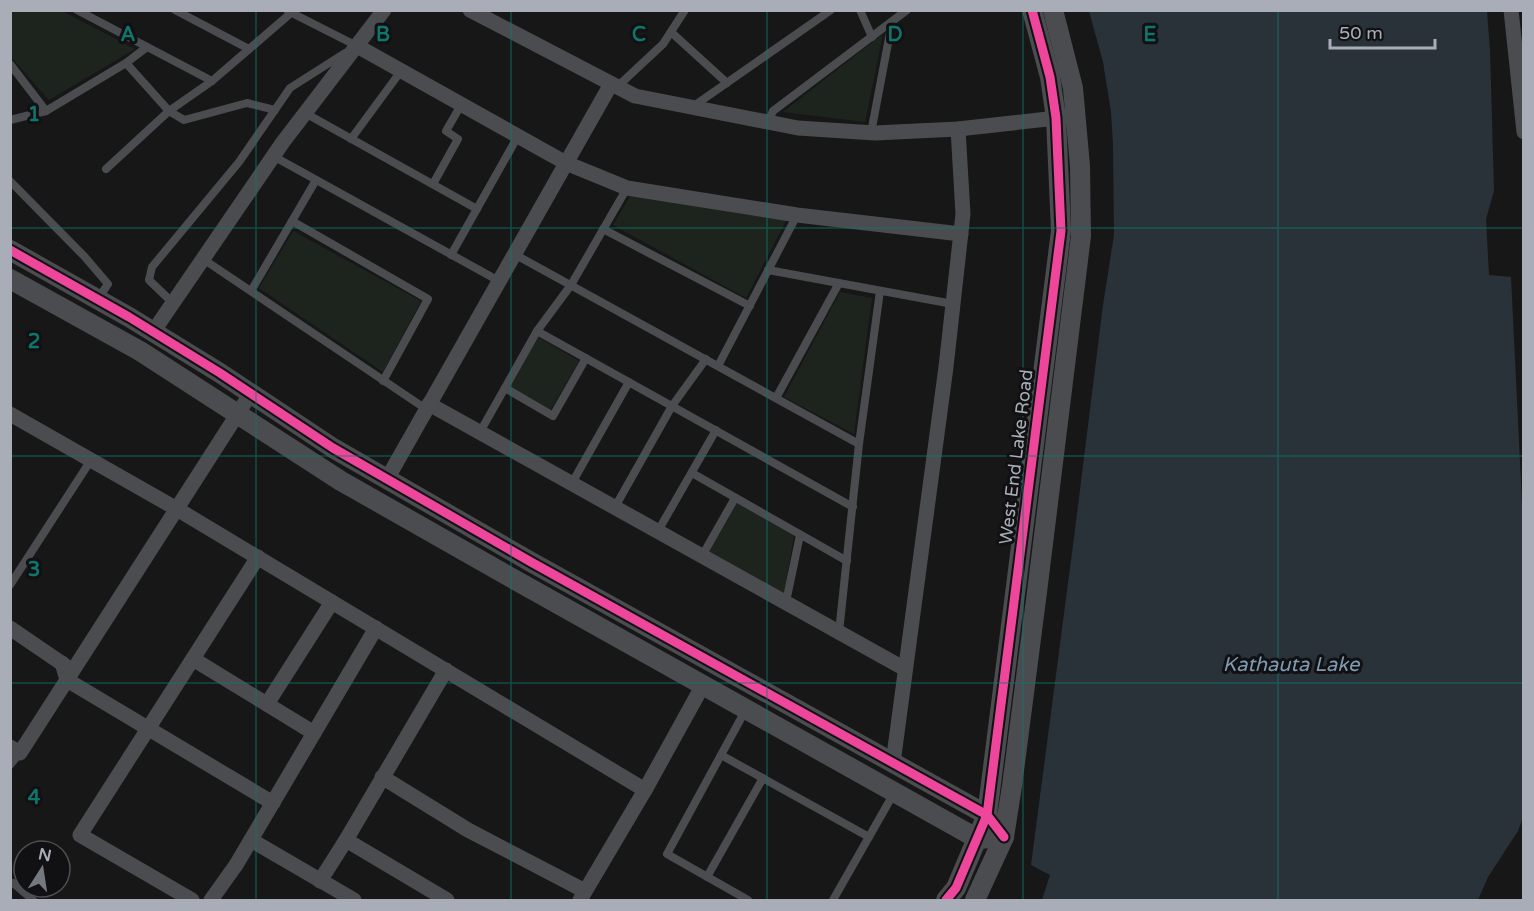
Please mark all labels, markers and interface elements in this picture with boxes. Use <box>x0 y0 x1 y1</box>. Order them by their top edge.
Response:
scale bar <box>1330 12 1435 50</box>
text: 50 m <box>1339 22 1383 44</box>
text: A <box>121 23 136 47</box>
text: B <box>376 23 390 47</box>
text: C <box>632 23 646 47</box>
text: D <box>887 23 903 47</box>
text: E <box>1144 23 1157 47</box>
text: 1 <box>28 103 40 127</box>
text: 2 <box>28 330 40 354</box>
street label: West End Lake Road <box>994 368 1038 546</box>
text: 3 <box>28 558 40 582</box>
water label: Kathauta Lake <box>1223 653 1361 677</box>
text: 4 <box>28 786 41 810</box>
north arrow <box>12 839 72 899</box>
text: N <box>37 844 53 866</box>

